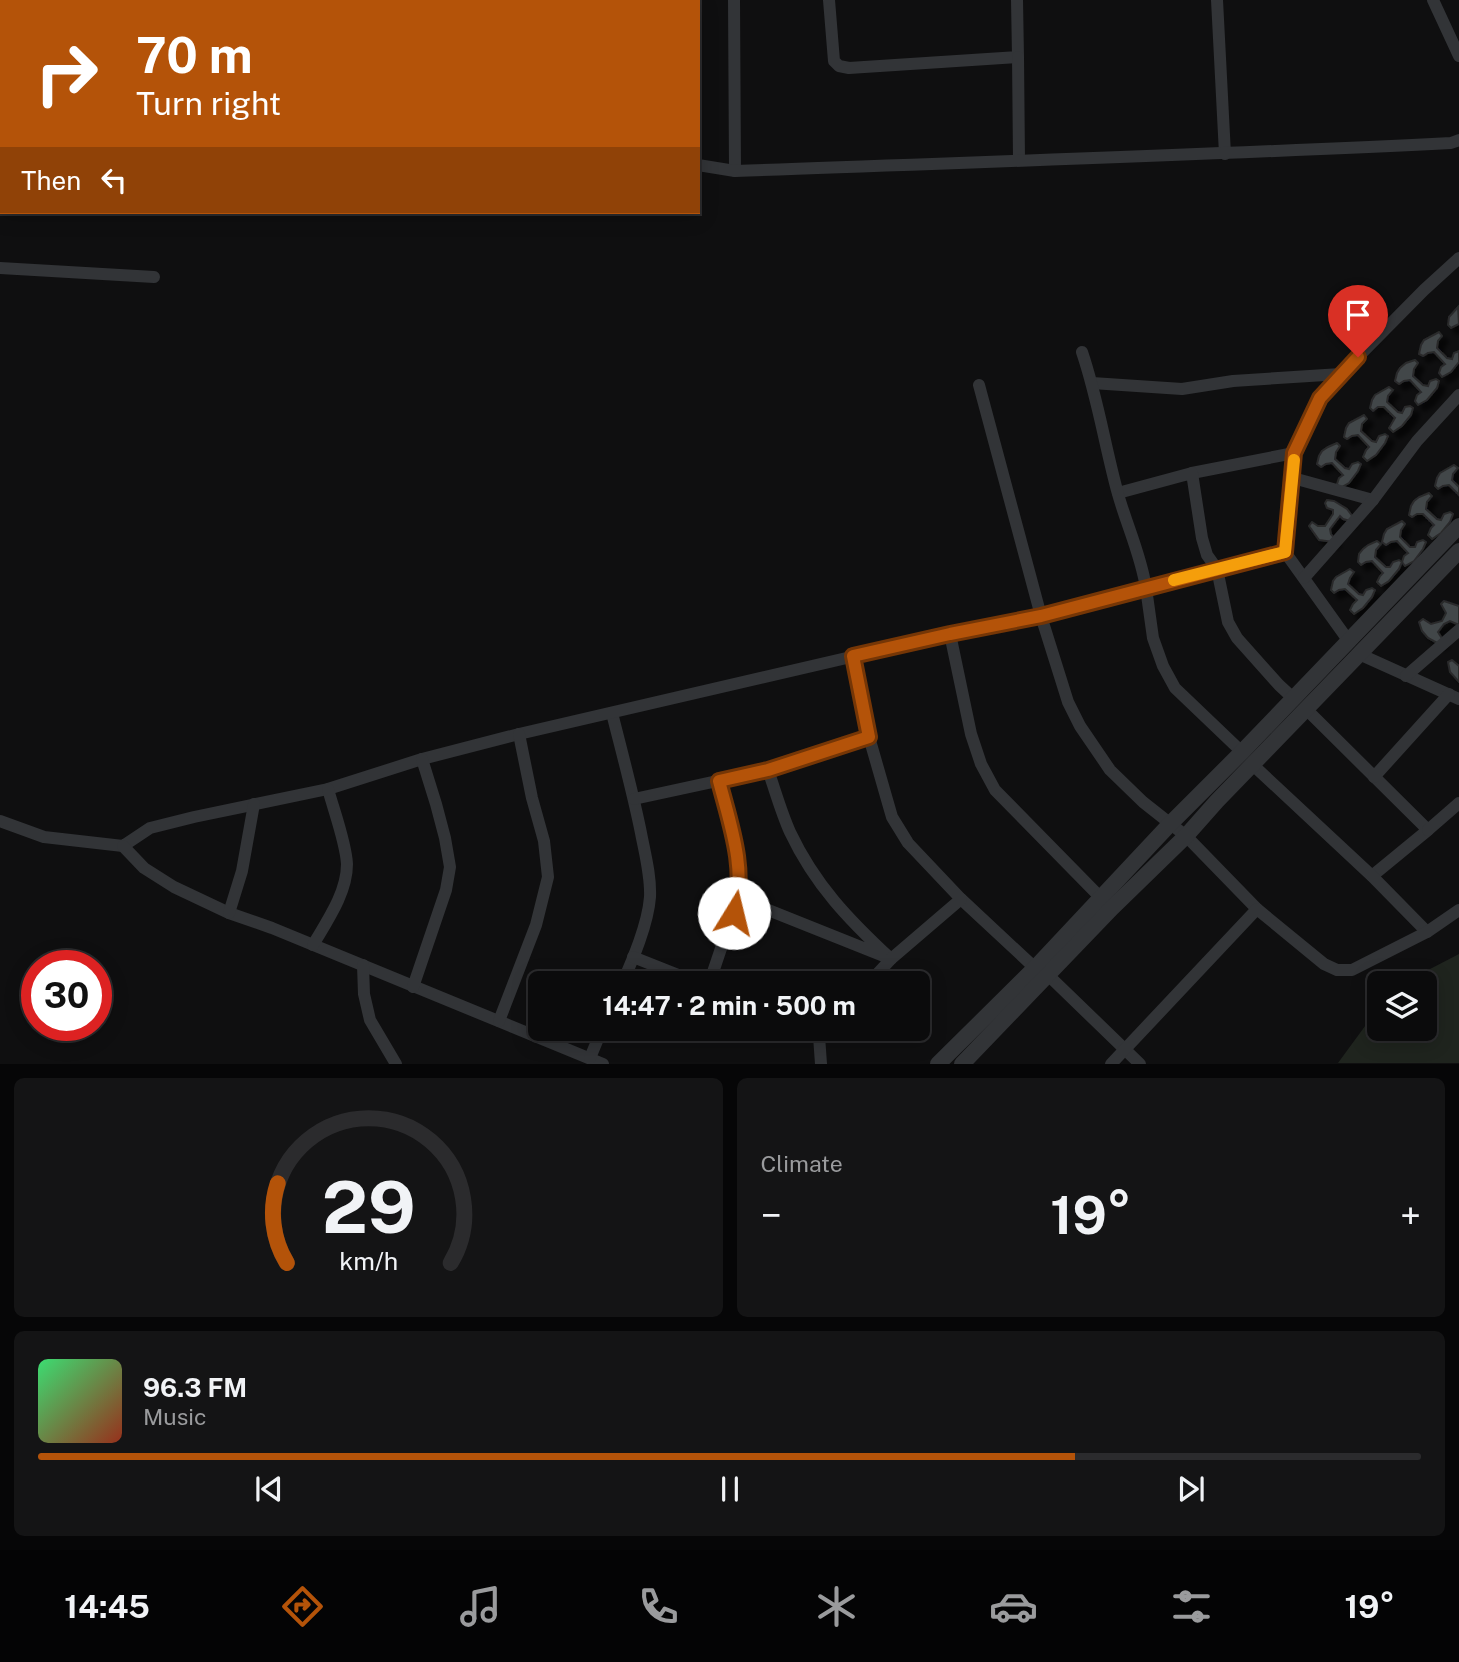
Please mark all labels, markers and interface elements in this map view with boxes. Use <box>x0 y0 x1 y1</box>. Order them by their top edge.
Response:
text: 70 m <box>136 26 253 84</box>
icon: right <box>21 28 112 119</box>
text: Turn right <box>136 85 281 122</box>
icon: left <box>95 161 133 199</box>
text: Then <box>21 165 81 196</box>
pin <box>1328 285 1388 357</box>
icon: arrive <box>1339 296 1377 334</box>
position arrow <box>697 876 771 950</box>
speed limit sign: 30 <box>21 950 112 1041</box>
map controls <box>1367 971 1437 1041</box>
button: layers <box>1367 971 1437 1041</box>
text: 14:47 · 2 min · 500 m <box>602 990 856 1021</box>
text: Climate <box>761 1150 843 1177</box>
text: 29 <box>321 1165 415 1250</box>
text: 19° <box>1050 1185 1131 1246</box>
text: − <box>761 1193 782 1238</box>
text: + <box>1400 1193 1421 1238</box>
text: km/h <box>339 1246 398 1276</box>
text: 96.3 FM <box>143 1372 247 1403</box>
text: Music <box>143 1403 207 1430</box>
icon: previous <box>250 1470 288 1508</box>
icon: pause <box>711 1470 749 1508</box>
icon: next <box>1172 1470 1210 1508</box>
icon: directions <box>278 1582 327 1631</box>
icon: music <box>456 1582 505 1631</box>
icon: phone <box>634 1582 683 1631</box>
icon: climate <box>812 1582 861 1631</box>
icon: car <box>989 1582 1038 1631</box>
icon: filters <box>1167 1582 1216 1631</box>
text: 14:45 <box>64 1588 150 1625</box>
text: 19° <box>1345 1588 1395 1625</box>

